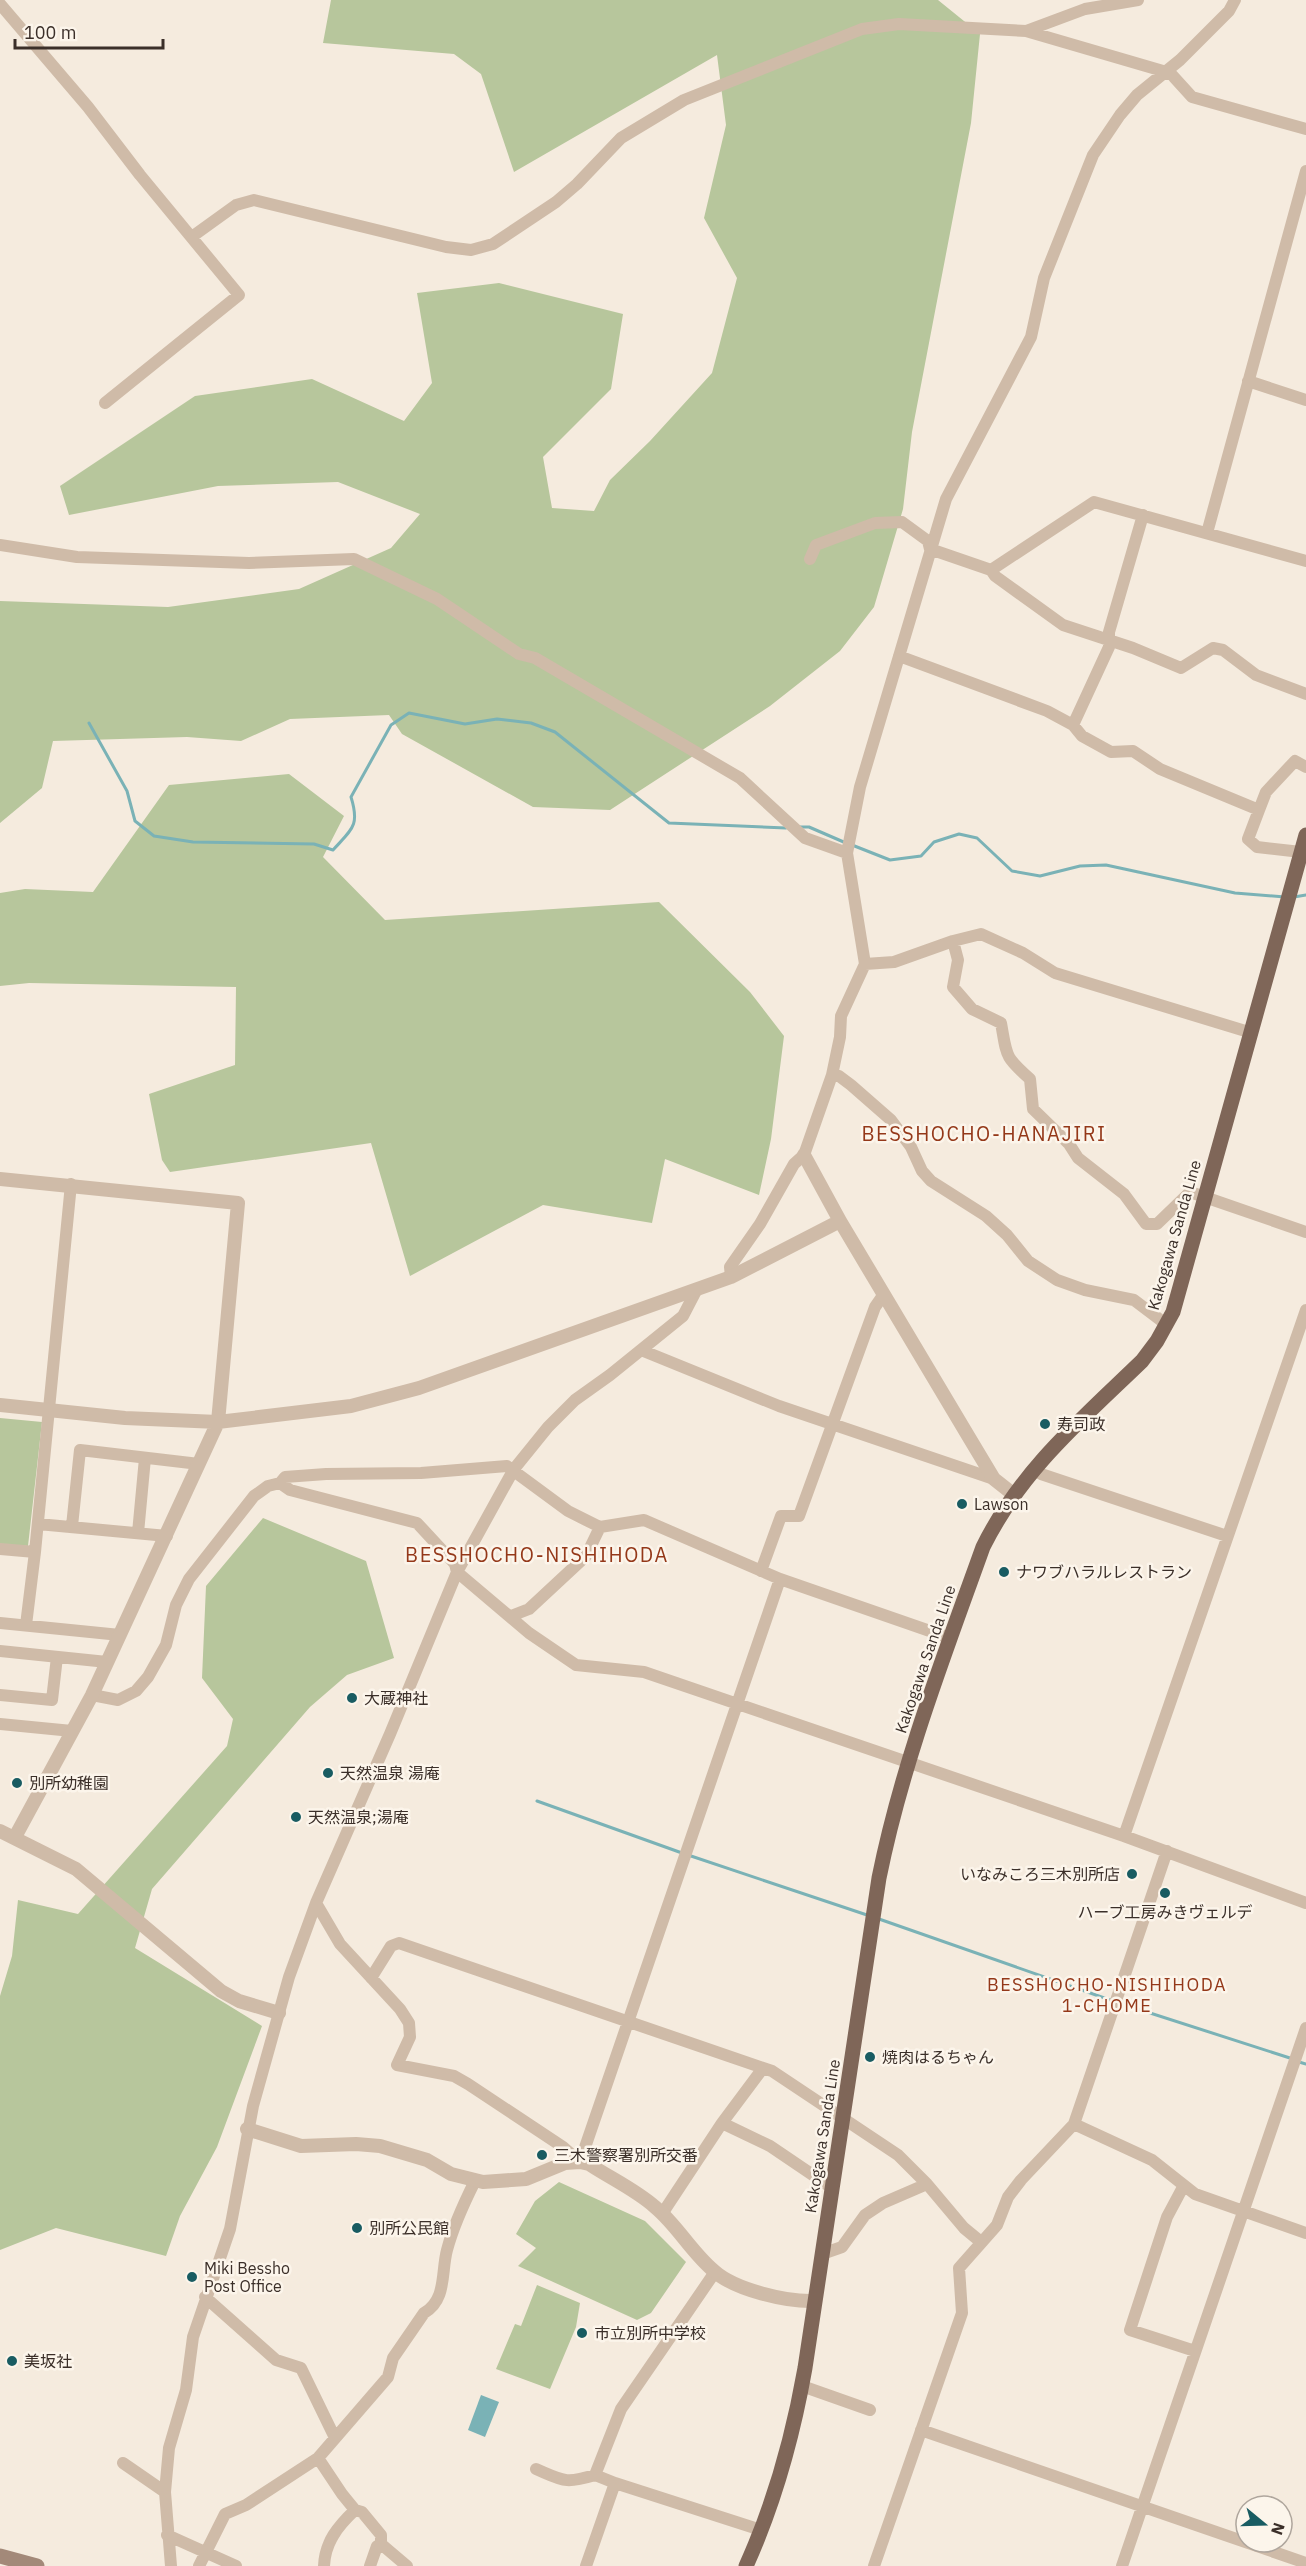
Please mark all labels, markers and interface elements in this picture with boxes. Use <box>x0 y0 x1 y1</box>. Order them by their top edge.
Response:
scale bar <box>15 12 164 50</box>
text: 100 m <box>24 21 76 44</box>
district label: BESSHOCHO-HANAJIRI <box>861 1120 1107 1147</box>
street label: Kakogawa Sanda Line <box>1143 1157 1205 1312</box>
place label: 寿司政 <box>1057 1414 1105 1434</box>
marker: 寿司政 <box>1038 1417 1052 1431</box>
place label: Lawson <box>974 1494 1029 1514</box>
marker: Lawson <box>955 1497 969 1511</box>
district label: BESSHOCHO-NISHIHODA <box>405 1541 669 1568</box>
place label: ナワブハラルレストラン <box>1016 1562 1192 1582</box>
marker: ナワブハラルレストラン <box>997 1565 1011 1579</box>
street label: Kakogawa Sanda Line <box>890 1582 960 1736</box>
place label: 大蔵神社 <box>364 1688 428 1708</box>
marker: 大蔵神社 <box>345 1691 359 1705</box>
place label: 天然温泉 湯庵 <box>340 1763 440 1783</box>
marker: 天然温泉 湯庵 <box>321 1766 335 1780</box>
place label: 別所幼稚園 <box>29 1773 109 1793</box>
marker: 別所幼稚園 <box>10 1776 24 1790</box>
place label: 天然温泉;湯庵 <box>308 1807 409 1827</box>
marker: 天然温泉;湯庵 <box>289 1810 303 1824</box>
place label: いなみころ三木別所店 <box>960 1864 1120 1884</box>
marker: いなみころ三木別所店 <box>1125 1867 1139 1881</box>
marker: ハーブ工房みきヴェルデ <box>1158 1886 1172 1900</box>
place label: ハーブ工房みきヴェルデ <box>1077 1902 1253 1922</box>
district label: BESSHOCHO-NISHIHODA 1-CHOME <box>987 1973 1227 2017</box>
place label: 焼肉はるちゃん <box>882 2047 994 2067</box>
marker: 焼肉はるちゃん <box>863 2050 877 2064</box>
street label: Kakogawa Sanda Line <box>800 2058 844 2214</box>
place label: 三木警察署別所交番 <box>554 2145 698 2165</box>
marker: 三木警察署別所交番 <box>535 2148 549 2162</box>
place label: 別所公民館 <box>369 2218 449 2238</box>
marker: 別所公民館 <box>350 2221 364 2235</box>
place label: Miki Bessho Post Office <box>204 2258 290 2296</box>
marker: Miki Bessho Post Office <box>185 2270 199 2284</box>
place label: 市立別所中学校 <box>594 2323 706 2343</box>
marker: 市立別所中学校 <box>575 2326 589 2340</box>
place label: 美坂社 <box>24 2351 72 2371</box>
marker: 美坂社 <box>5 2354 19 2368</box>
north arrow <box>1234 2494 1294 2554</box>
text: N <box>1267 2520 1290 2538</box>

